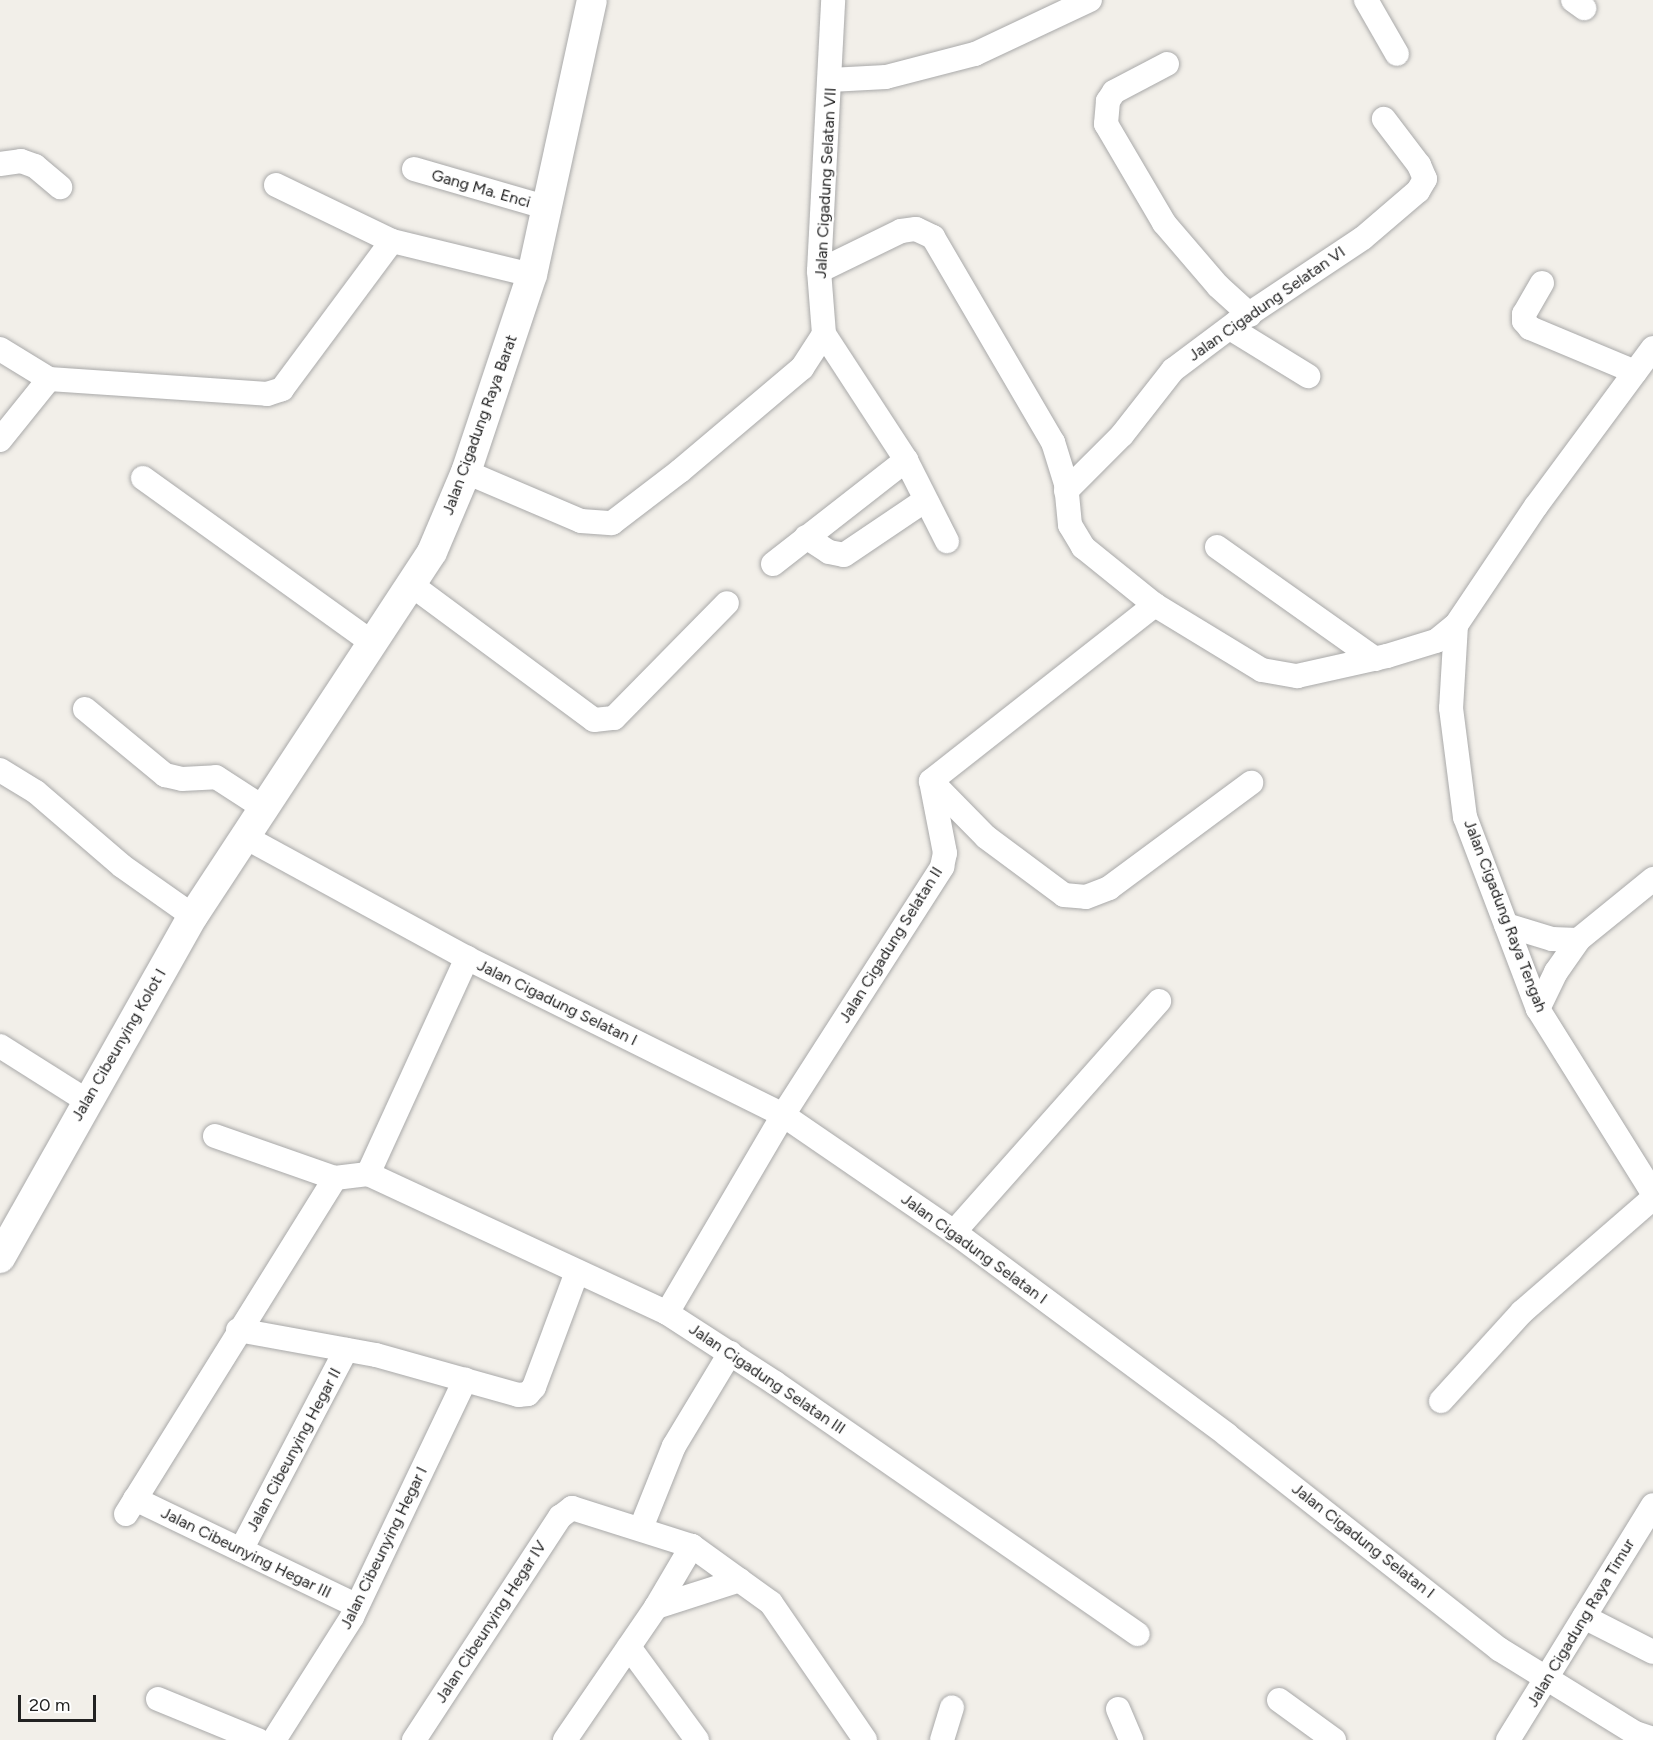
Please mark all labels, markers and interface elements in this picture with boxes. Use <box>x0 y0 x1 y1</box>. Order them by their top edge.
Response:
street label: Jalan Cigadung Selatan VII <box>811 87 841 279</box>
street label: Gang Ma. Enci <box>429 166 533 212</box>
street label: Jalan Cigadung Selatan VI <box>1185 242 1349 366</box>
street label: Jalan Cigadung Raya Barat <box>438 332 522 518</box>
street label: Jalan Cigadung Raya Tengah <box>1459 817 1551 1015</box>
street label: Jalan Cigadung Selatan II <box>835 863 947 1027</box>
street label: Jalan Cigadung Selatan I <box>474 956 640 1050</box>
street label: Jalan Cibeunying Kolot I <box>68 966 170 1124</box>
street label: Jalan Cigadung Selatan I <box>897 1190 1051 1308</box>
street label: Jalan Cigadung Selatan III <box>685 1319 849 1439</box>
street label: Jalan Cibeunying Hegar II <box>243 1365 345 1535</box>
street label: Jalan Cibeunying Hegar I <box>336 1464 432 1632</box>
street label: Jalan Cigadung Selatan I <box>1288 1479 1438 1603</box>
street label: Jalan Cibeunying Hegar III <box>158 1503 334 1603</box>
street label: Jalan Cigadung Raya Timur <box>1523 1535 1639 1711</box>
street label: Jalan Cibeunying Hegar IV <box>431 1537 551 1707</box>
scale bar <box>21 1683 99 1721</box>
text: 20 m <box>29 1694 70 1716</box>

